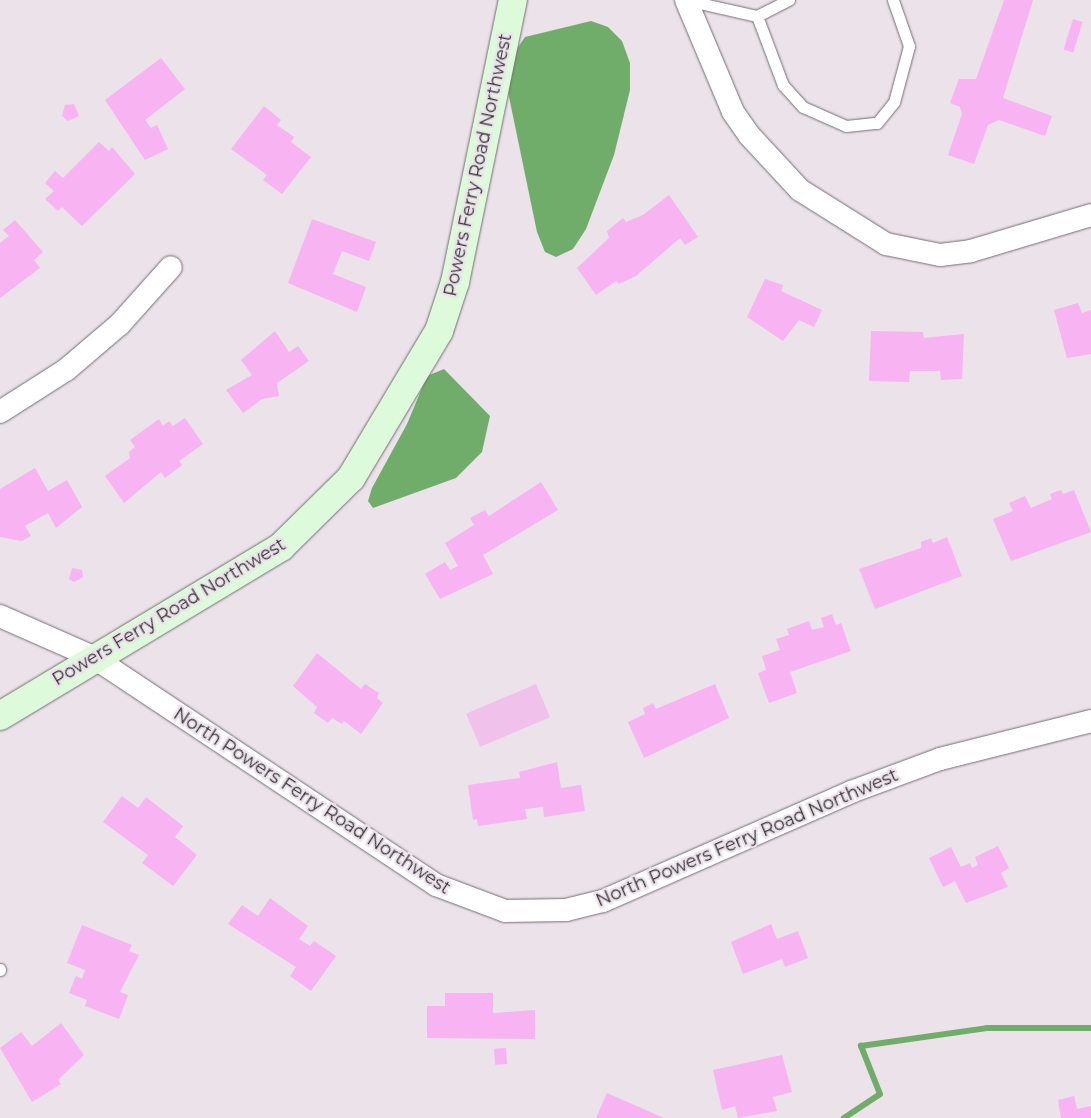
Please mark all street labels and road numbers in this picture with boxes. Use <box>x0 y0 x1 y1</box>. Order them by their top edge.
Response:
street label: Powers Ferry Road Northwest <box>440 31 516 299</box>
street label: Powers Ferry Road Northwest <box>48 534 290 690</box>
street label: North Powers Ferry Road Northwest <box>169 703 455 899</box>
street label: North Powers Ferry Road Northwest <box>593 764 901 912</box>

